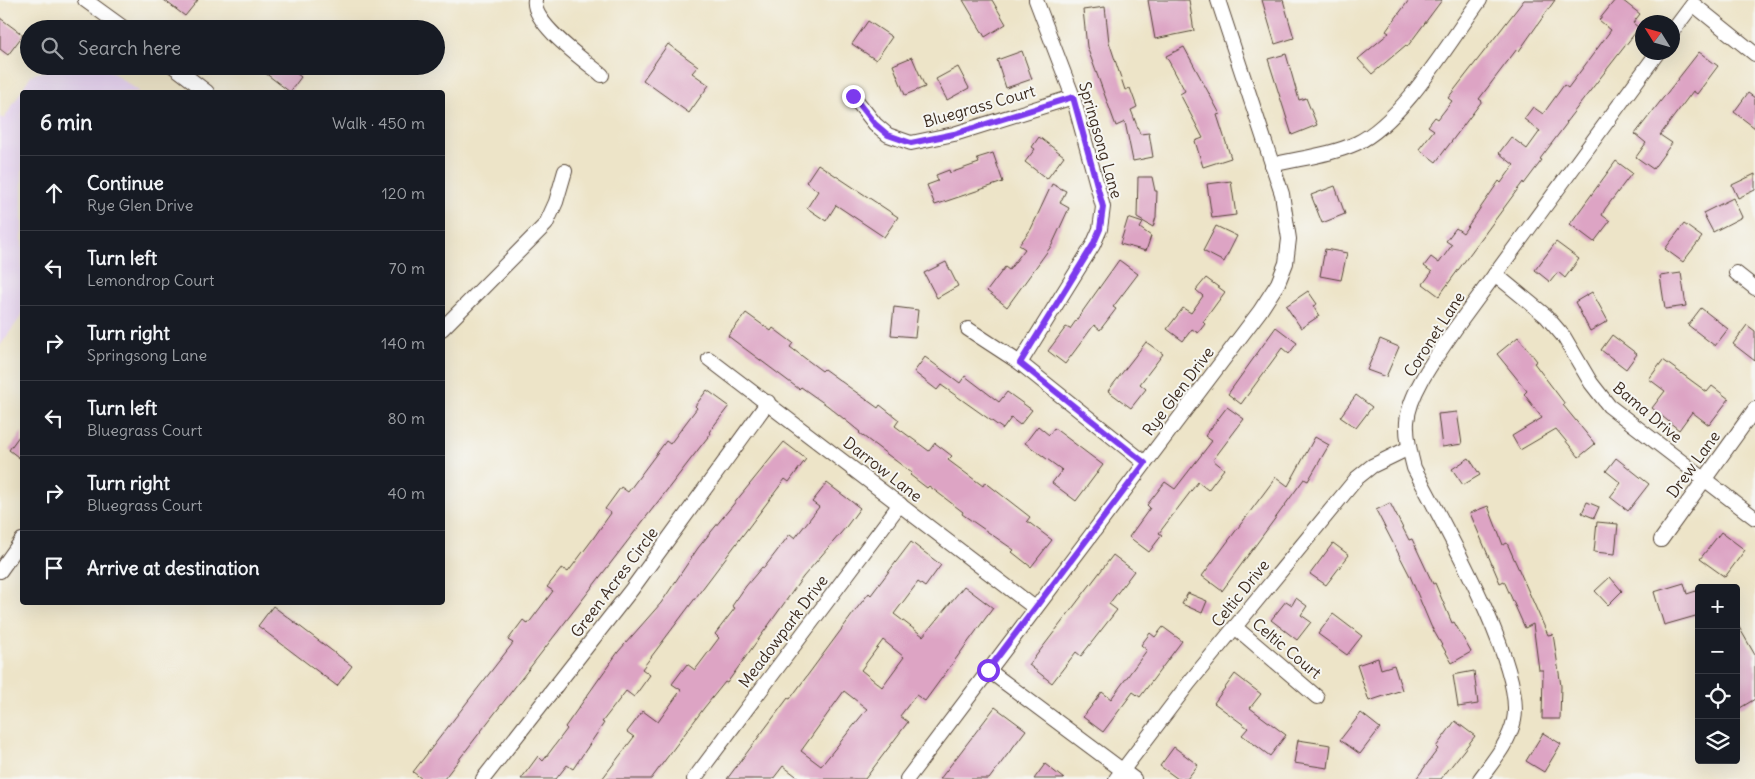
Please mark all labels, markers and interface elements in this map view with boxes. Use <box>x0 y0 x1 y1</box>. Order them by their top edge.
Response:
north arrow <box>1635 15 1680 60</box>
search box <box>20 20 445 75</box>
icon: search <box>38 34 66 62</box>
text: Search here <box>78 36 181 60</box>
street label: Springsong Lane <box>1075 79 1127 201</box>
street label: Bluegrass Court <box>921 80 1038 132</box>
route end <box>842 85 865 108</box>
text: 6 min <box>40 109 92 136</box>
text: Walk · 450 m <box>332 113 425 133</box>
text: Continue <box>87 171 164 195</box>
icon: ahead <box>40 179 68 207</box>
text: 120 m <box>382 183 425 203</box>
text: Rye Glen Drive <box>87 195 193 215</box>
text: Turn left <box>87 246 157 270</box>
icon: left <box>40 254 68 282</box>
text: 70 m <box>389 258 425 278</box>
text: Lemondrop Court <box>87 270 214 290</box>
street label: Coronet Lane <box>1399 288 1469 380</box>
text: Turn right <box>87 321 170 345</box>
icon: right <box>40 329 68 357</box>
text: 140 m <box>381 333 425 353</box>
street label: Rye Glen Drive <box>1138 343 1218 439</box>
text: Springsong Lane <box>87 345 207 365</box>
street label: Bama Drive <box>1609 377 1687 447</box>
text: Turn left <box>87 396 157 420</box>
icon: left <box>40 404 68 432</box>
text: 80 m <box>387 408 425 428</box>
text: Bluegrass Court <box>87 420 202 440</box>
street label: Drew Lane <box>1662 427 1724 501</box>
street label: Darrow Lane <box>840 432 926 506</box>
text: Turn right <box>87 471 170 495</box>
icon: right <box>40 479 68 507</box>
text: 40 m <box>387 483 425 503</box>
text: Bluegrass Court <box>87 495 202 515</box>
street label: Green Acres Circle <box>566 523 662 641</box>
icon: arrive <box>40 554 68 582</box>
street label: Celtic Drive <box>1207 555 1273 631</box>
text: Arrive at destination <box>87 556 260 580</box>
street label: Meadowpark Drive <box>734 571 832 691</box>
map controls <box>1695 584 1740 764</box>
button: + <box>1695 584 1740 629</box>
street label: Celtic Court <box>1248 613 1326 683</box>
button: − <box>1695 629 1740 674</box>
route start <box>977 659 1000 682</box>
button: locate <box>1695 674 1740 719</box>
button: layers <box>1695 719 1740 764</box>

